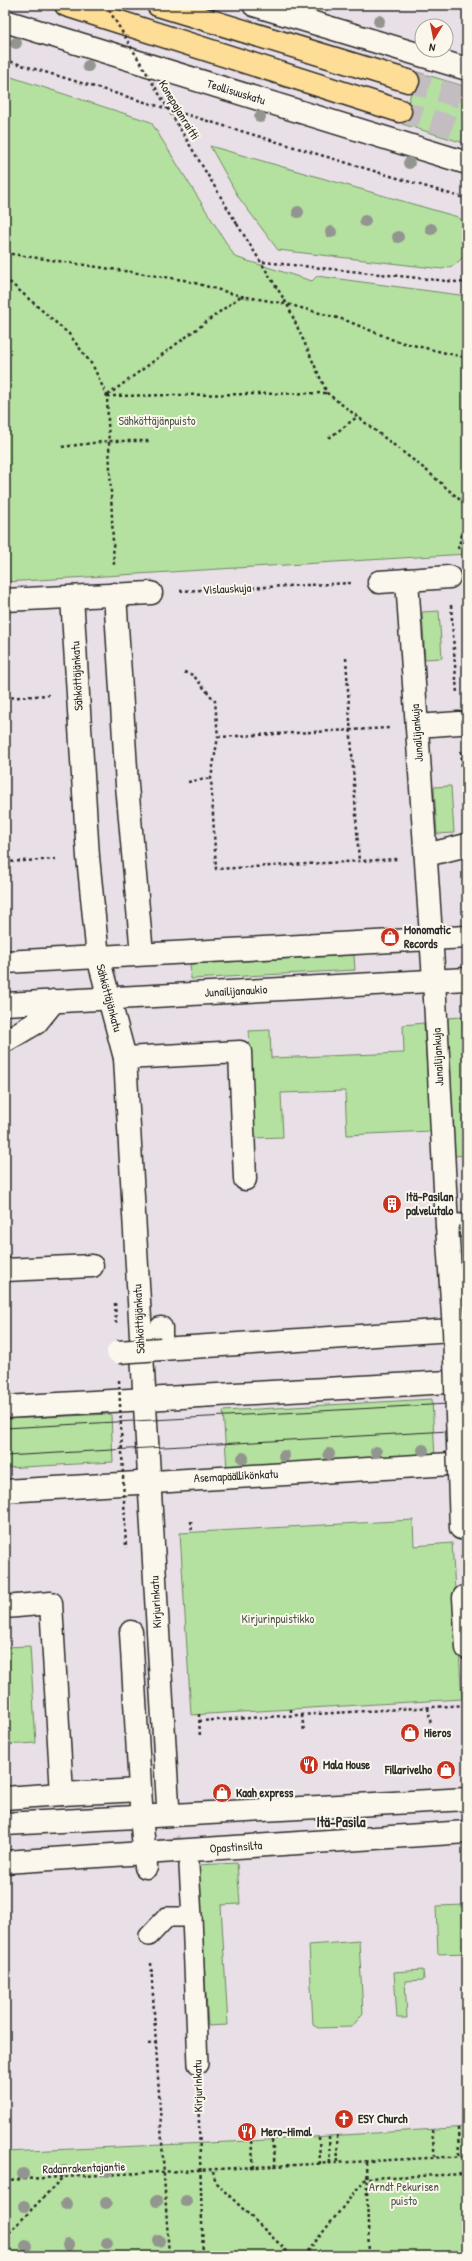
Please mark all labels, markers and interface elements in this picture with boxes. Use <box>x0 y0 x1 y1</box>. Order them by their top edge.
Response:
north arrow <box>414 18 454 58</box>
text: N <box>428 40 436 55</box>
street label: Teollisuuskatu <box>205 75 268 109</box>
street label: Konepajanraitti <box>155 77 204 143</box>
park label: Sähköttäjänpuisto <box>118 412 196 429</box>
street label: Vislauskuja <box>202 579 252 598</box>
street label: Sähköttäjänkatu <box>66 641 87 711</box>
street label: Junailijankuja <box>406 703 427 763</box>
place label: Monomatic Records <box>404 921 451 952</box>
shop icon: Monomatic Records <box>379 926 401 948</box>
street label: Sähköttäjänkatu <box>92 962 127 1034</box>
street label: Junailijanaukio <box>204 980 268 1001</box>
street label: Junailijankuja <box>427 1027 448 1087</box>
place label: Itä-Pasilan palvelutalo <box>406 1188 454 1220</box>
building icon: Itä-Pasilan palvelutalo <box>381 1193 403 1215</box>
street label: Sähköttäjänkatu <box>128 1284 149 1354</box>
street label: Asemapäällikönkatu <box>193 1465 279 1486</box>
street label: Kirjurinkatu <box>146 1575 165 1629</box>
park label: Kirjurinpuistikko <box>242 1610 315 1627</box>
shop icon: Hieros <box>399 1722 421 1744</box>
place label: Hieros <box>424 1724 452 1741</box>
restaurant icon: Mala House <box>298 1754 320 1776</box>
place label: Mala House <box>323 1756 370 1773</box>
shop icon: Fillarivelho <box>435 1759 457 1781</box>
place label: Fillarivelho <box>384 1761 432 1778</box>
shop icon: Kaah express <box>211 1782 233 1804</box>
place label: Kaah express <box>236 1784 294 1802</box>
district label: Itä-Pasila <box>316 1812 366 1831</box>
street label: Opastinsilta <box>209 1836 263 1857</box>
street label: Kirjurinkatu <box>189 2059 206 2112</box>
church icon: ESY Church <box>333 2108 355 2130</box>
place label: ESY Church <box>358 2110 409 2127</box>
restaurant icon: Mero-Himal <box>236 2121 258 2143</box>
place label: Mero-Himal <box>261 2123 312 2140</box>
street label: Radanrakentajantie <box>42 2158 126 2177</box>
park label: Arndt Pekurisen puisto <box>369 2178 439 2209</box>

